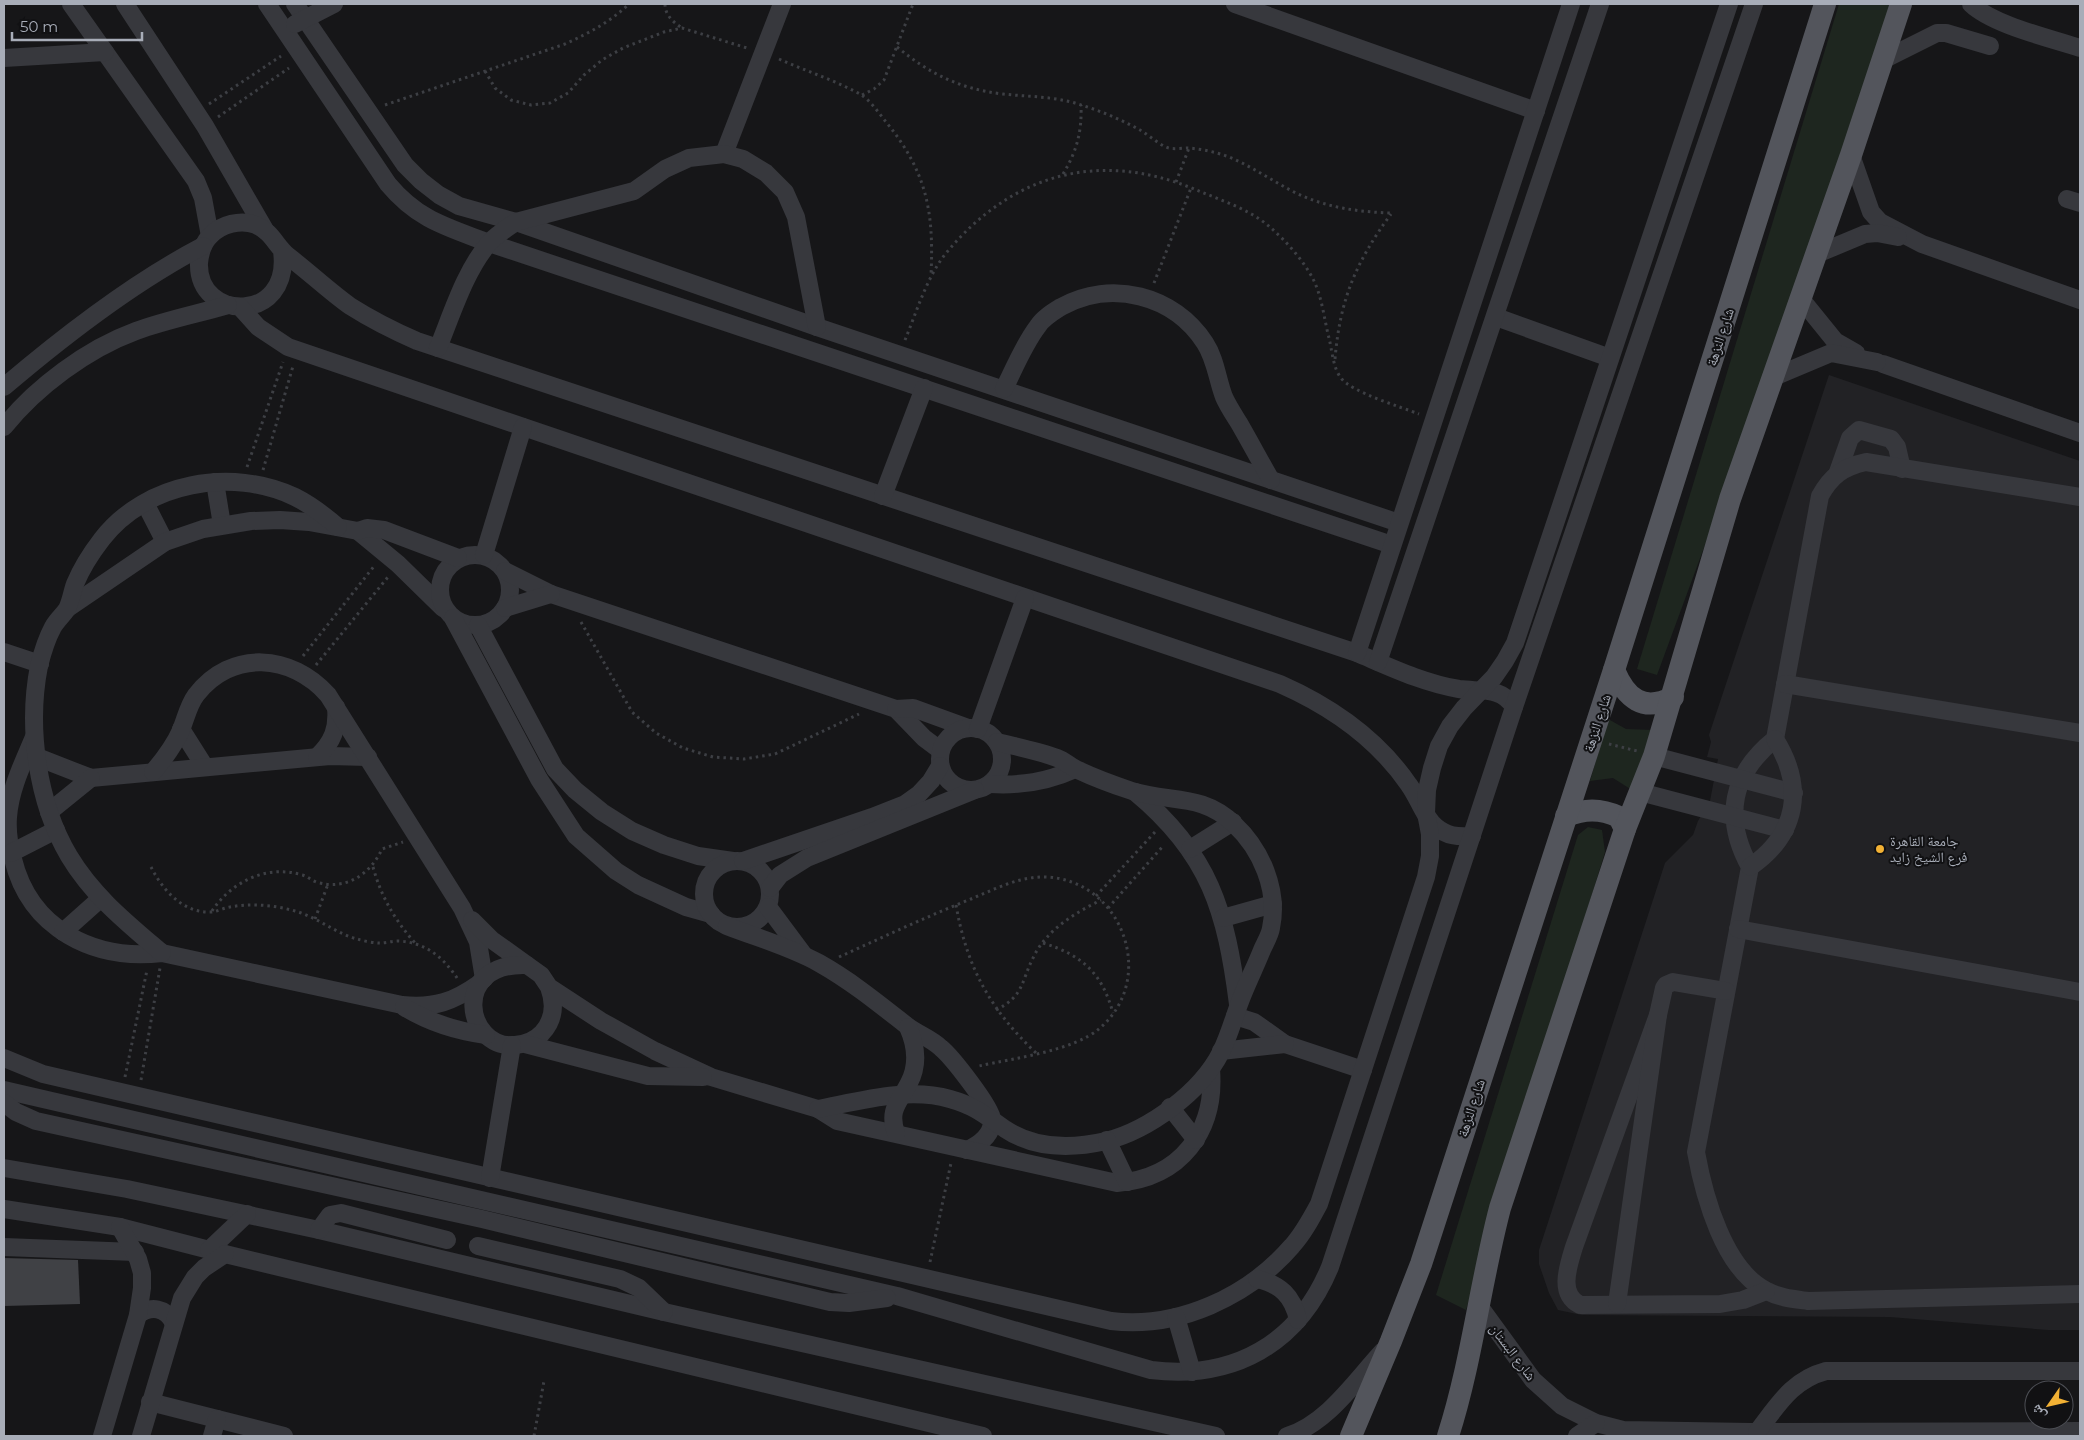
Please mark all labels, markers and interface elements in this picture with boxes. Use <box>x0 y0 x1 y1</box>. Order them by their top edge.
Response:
scale bar <box>12 10 142 42</box>
text: 50 m <box>20 17 58 36</box>
street label: شارع النزهة <box>1702 306 1739 369</box>
street label: شارع النزهة <box>1579 692 1616 755</box>
place label: جامعة القاهرة فرع الشيخ زايد <box>1890 832 1968 867</box>
marker: جامعة القاهرة فرع الشيخ زايد <box>1874 843 1886 855</box>
street label: شارع النزهة <box>1453 1077 1490 1140</box>
street label: شارع البستان <box>1485 1320 1540 1385</box>
north arrow <box>2024 1380 2074 1430</box>
text: ش <box>2027 1401 2050 1423</box>

